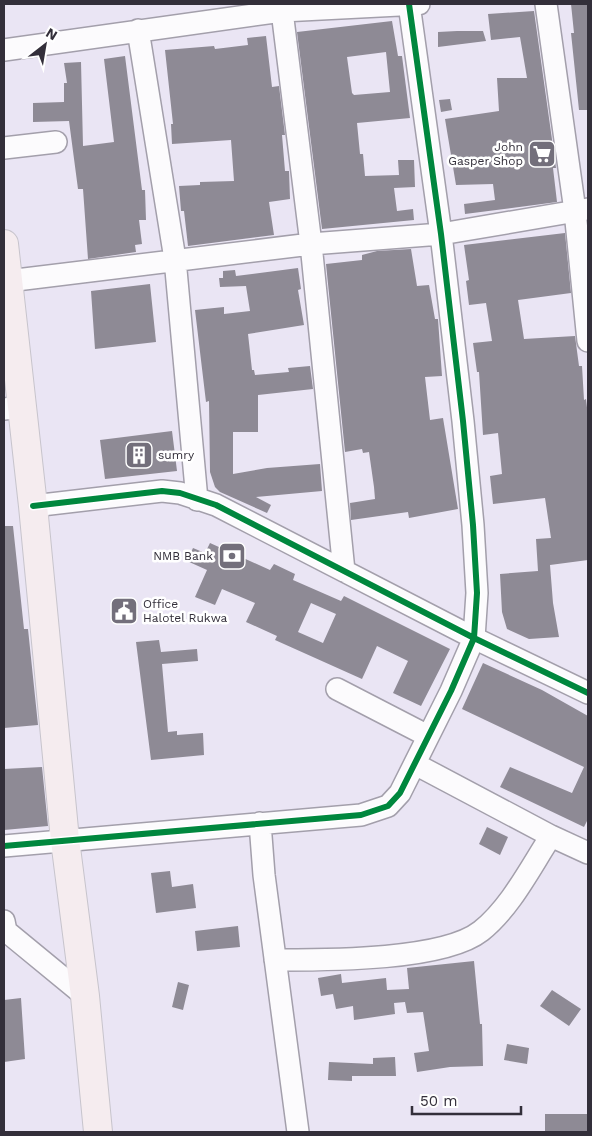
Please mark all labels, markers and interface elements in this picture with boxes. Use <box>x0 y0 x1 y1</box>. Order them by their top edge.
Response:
north arrow <box>20 20 70 70</box>
text: N <box>43 24 60 43</box>
supermarket icon: John Gasper Shop <box>527 139 557 169</box>
place label: John Gasper Shop <box>448 140 523 168</box>
building icon: sumry <box>124 440 154 470</box>
place label: sumry <box>158 448 195 462</box>
bank icon: NMB Bank <box>217 541 247 571</box>
place label: NMB Bank <box>153 549 213 563</box>
public building icon: Office Halotel Rukwa <box>109 596 139 626</box>
place label: Office Halotel Rukwa <box>143 597 228 625</box>
scale bar <box>412 1084 521 1116</box>
text: 50 m <box>420 1092 457 1110</box>

